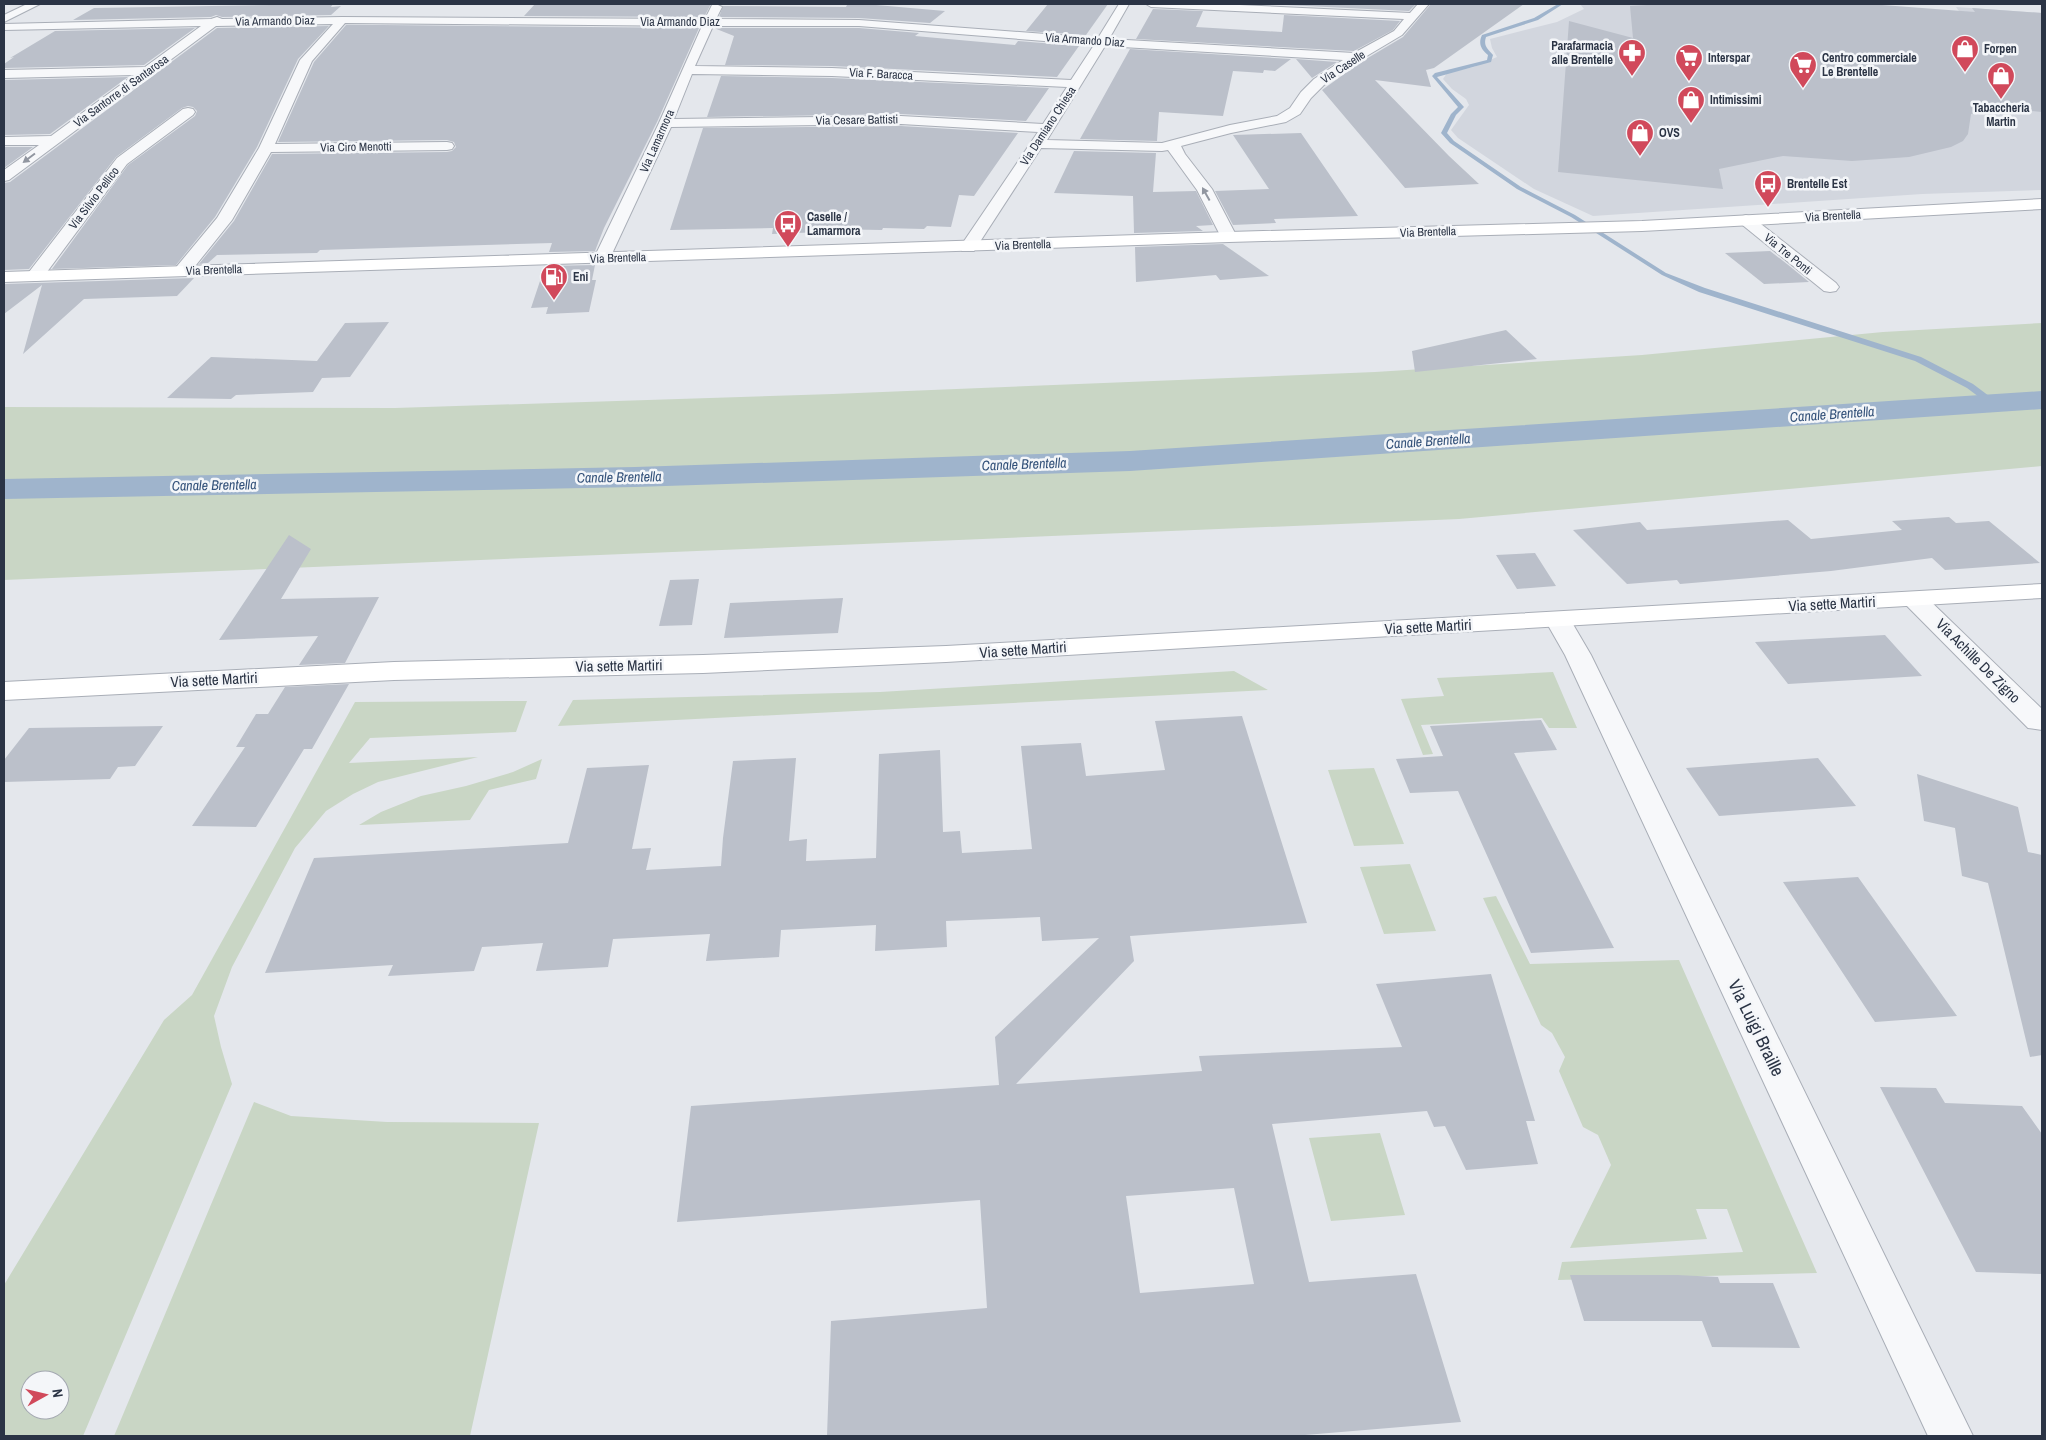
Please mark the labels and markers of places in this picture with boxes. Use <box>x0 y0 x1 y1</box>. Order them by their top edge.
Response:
shop icon: Forpen <box>1950 34 1980 73</box>
place label: Parafarmacia alle Brentelle <box>1551 38 1614 68</box>
pharmacy icon: Parafarmacia alle Brentelle <box>1617 38 1647 77</box>
place label: Forpen <box>1984 41 2017 57</box>
supermarket icon: Interspar <box>1674 43 1704 82</box>
place label: Interspar <box>1708 50 1750 66</box>
supermarket icon: Centro commerciale Le Brentelle <box>1788 50 1818 89</box>
place label: Centro commerciale Le Brentelle <box>1822 50 1917 80</box>
shop icon: Tabaccheria Martin <box>1986 61 2016 100</box>
shop icon: Intimissimi <box>1676 85 1706 124</box>
place label: Intimissimi <box>1710 92 1762 108</box>
place label: Tabaccheria Martin <box>1973 100 2030 130</box>
shop icon: OVS <box>1625 118 1655 157</box>
place label: OVS <box>1659 125 1680 141</box>
bus stop icon: Brentelle Est <box>1753 169 1783 208</box>
place label: Brentelle Est <box>1787 176 1848 192</box>
bus stop icon: Caselle / Lamarmora <box>773 209 803 248</box>
place label: Caselle / Lamarmora <box>807 209 861 239</box>
fuel station icon: Eni <box>539 262 569 301</box>
place label: Eni <box>573 269 589 285</box>

